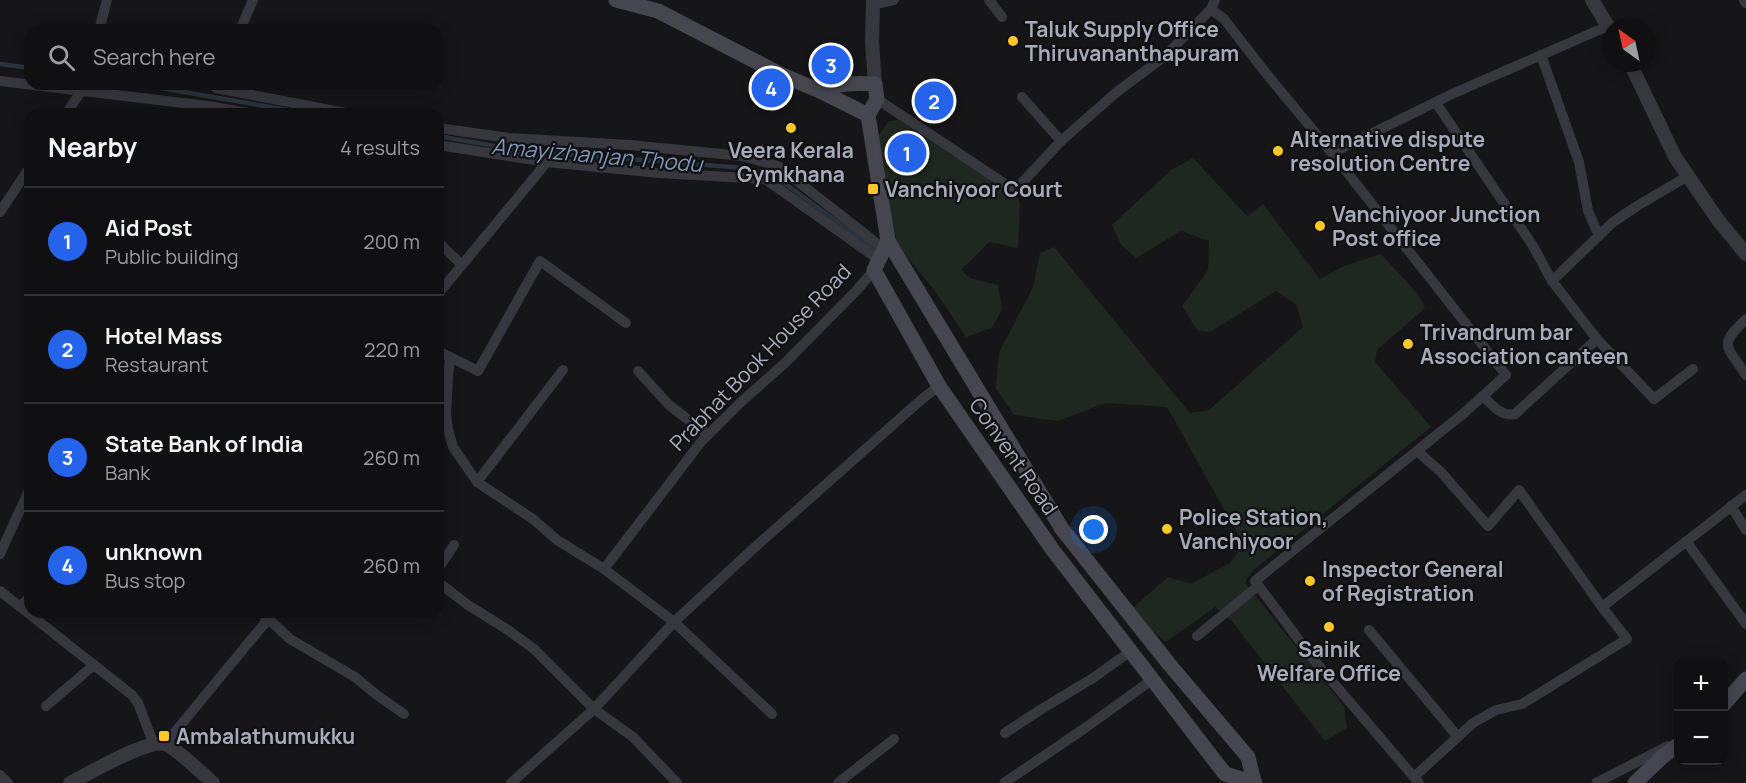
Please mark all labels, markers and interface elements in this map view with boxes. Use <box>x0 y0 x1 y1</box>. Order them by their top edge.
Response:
place label: Taluk Supply Office Thiruvananthapuram <box>1025 15 1239 67</box>
north arrow <box>1602 18 1656 72</box>
search box <box>24 24 444 90</box>
marker: Taluk Supply Office Thiruvananthapuram <box>1006 34 1020 48</box>
icon: search <box>45 41 78 74</box>
text: Search here <box>93 42 215 72</box>
pin: 3 <box>812 42 850 88</box>
pin: 4 <box>752 66 790 110</box>
pin: 2 <box>914 78 954 124</box>
marker: Veera Kerala Gymkhana <box>784 121 798 135</box>
place label: Alternative dispute resolution Centre <box>1290 125 1485 177</box>
text: Nearby <box>48 129 137 165</box>
pin: 1 <box>888 130 926 176</box>
water label: Amayizhanjan Thodu <box>490 131 706 179</box>
text: 4 results <box>340 134 420 161</box>
place label: Veera Kerala Gymkhana <box>728 136 854 188</box>
marker: Alternative dispute resolution Centre <box>1271 144 1285 158</box>
place label: Vanchiyoor Court <box>885 175 1063 203</box>
marker: Vanchiyoor Court <box>866 182 880 196</box>
place label: Vanchiyoor Junction Post office <box>1332 200 1540 252</box>
text: Aid Post <box>105 213 193 243</box>
marker: Vanchiyoor Junction Post office <box>1313 219 1327 233</box>
text: 1 <box>63 228 72 255</box>
text: 200 m <box>363 228 420 255</box>
text: Public building <box>105 243 239 270</box>
street label: Prabhat Book House Road <box>663 258 857 456</box>
place label: Trivandrum bar Association canteen <box>1420 318 1629 370</box>
text: Hotel Mass <box>105 321 223 351</box>
text: 2 <box>62 336 73 363</box>
text: 220 m <box>364 336 420 363</box>
marker: Trivandrum bar Association canteen <box>1401 337 1415 351</box>
text: Restaurant <box>105 351 209 378</box>
street label: Convent Road <box>963 392 1065 520</box>
text: State Bank of India <box>105 429 303 459</box>
text: 3 <box>62 444 73 471</box>
text: 260 m <box>363 444 420 471</box>
text: Bank <box>105 459 150 486</box>
place label: Police Station, Vanchiyoor <box>1179 503 1328 555</box>
your location <box>1079 515 1108 544</box>
marker: Police Station, Vanchiyoor <box>1160 522 1174 536</box>
text: unknown <box>105 537 203 567</box>
text: 4 <box>61 552 74 579</box>
text: 260 m <box>363 552 420 579</box>
place label: Inspector General of Registration <box>1322 555 1504 607</box>
text: Bus stop <box>105 567 185 594</box>
marker: Inspector General of Registration <box>1303 574 1317 588</box>
marker: Sainik Welfare Office <box>1322 620 1336 634</box>
place label: Sainik Welfare Office <box>1257 635 1401 687</box>
map controls <box>1674 657 1728 765</box>
button: + <box>1674 657 1728 711</box>
button: − <box>1674 711 1728 765</box>
place label: Ambalathumukku <box>176 722 355 750</box>
marker: Ambalathumukku <box>157 729 171 743</box>

